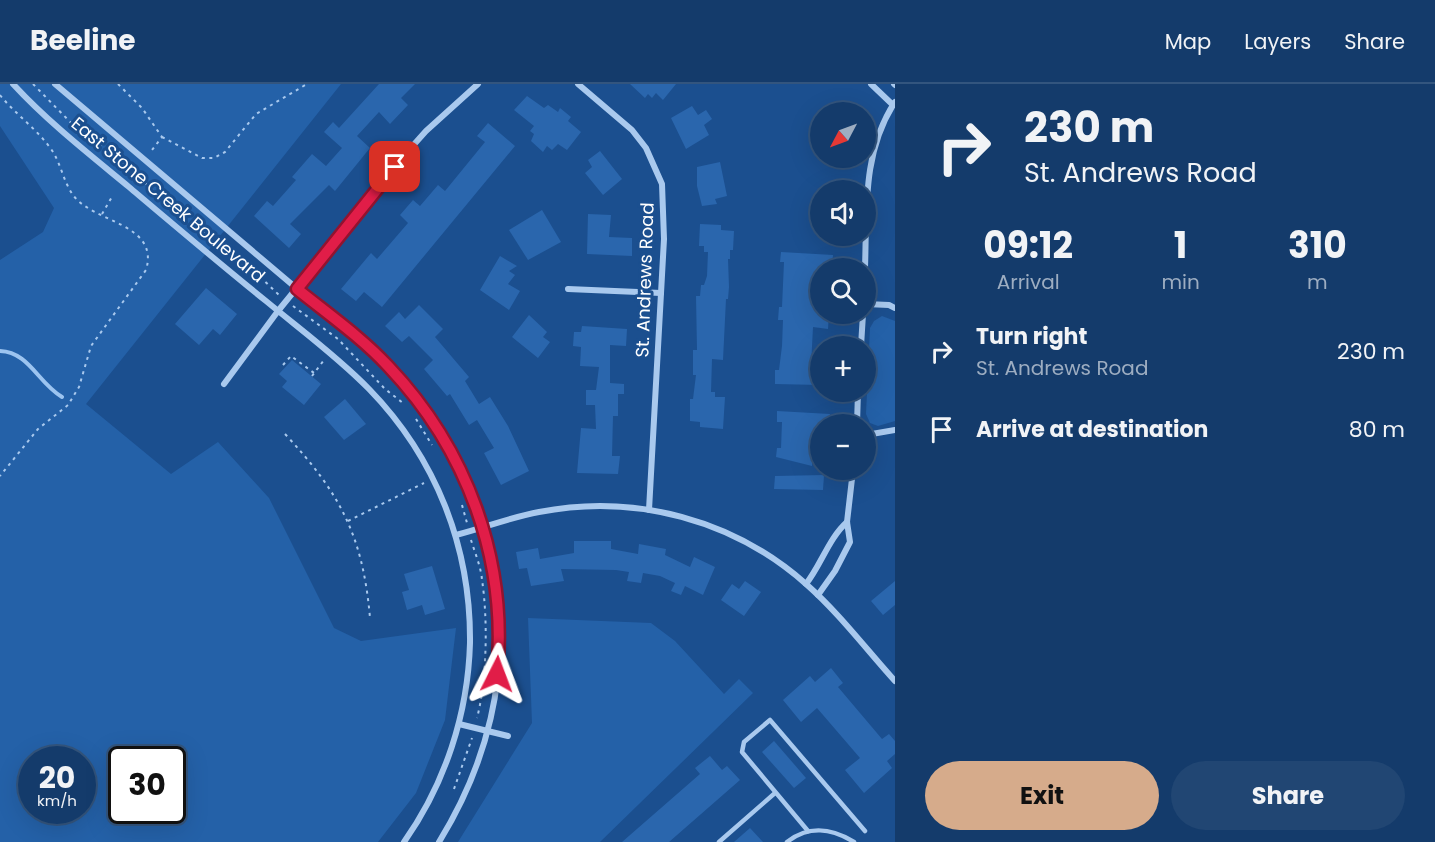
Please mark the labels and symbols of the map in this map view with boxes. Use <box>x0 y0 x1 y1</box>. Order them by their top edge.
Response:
north arrow <box>810 102 876 168</box>
street label: East Stone Creek Boulevard <box>66 111 271 288</box>
pin <box>369 141 420 192</box>
street label: St. Andrews Road <box>629 202 660 358</box>
position arrow <box>465 642 529 706</box>
speed limit sign: 30 <box>108 746 186 824</box>

